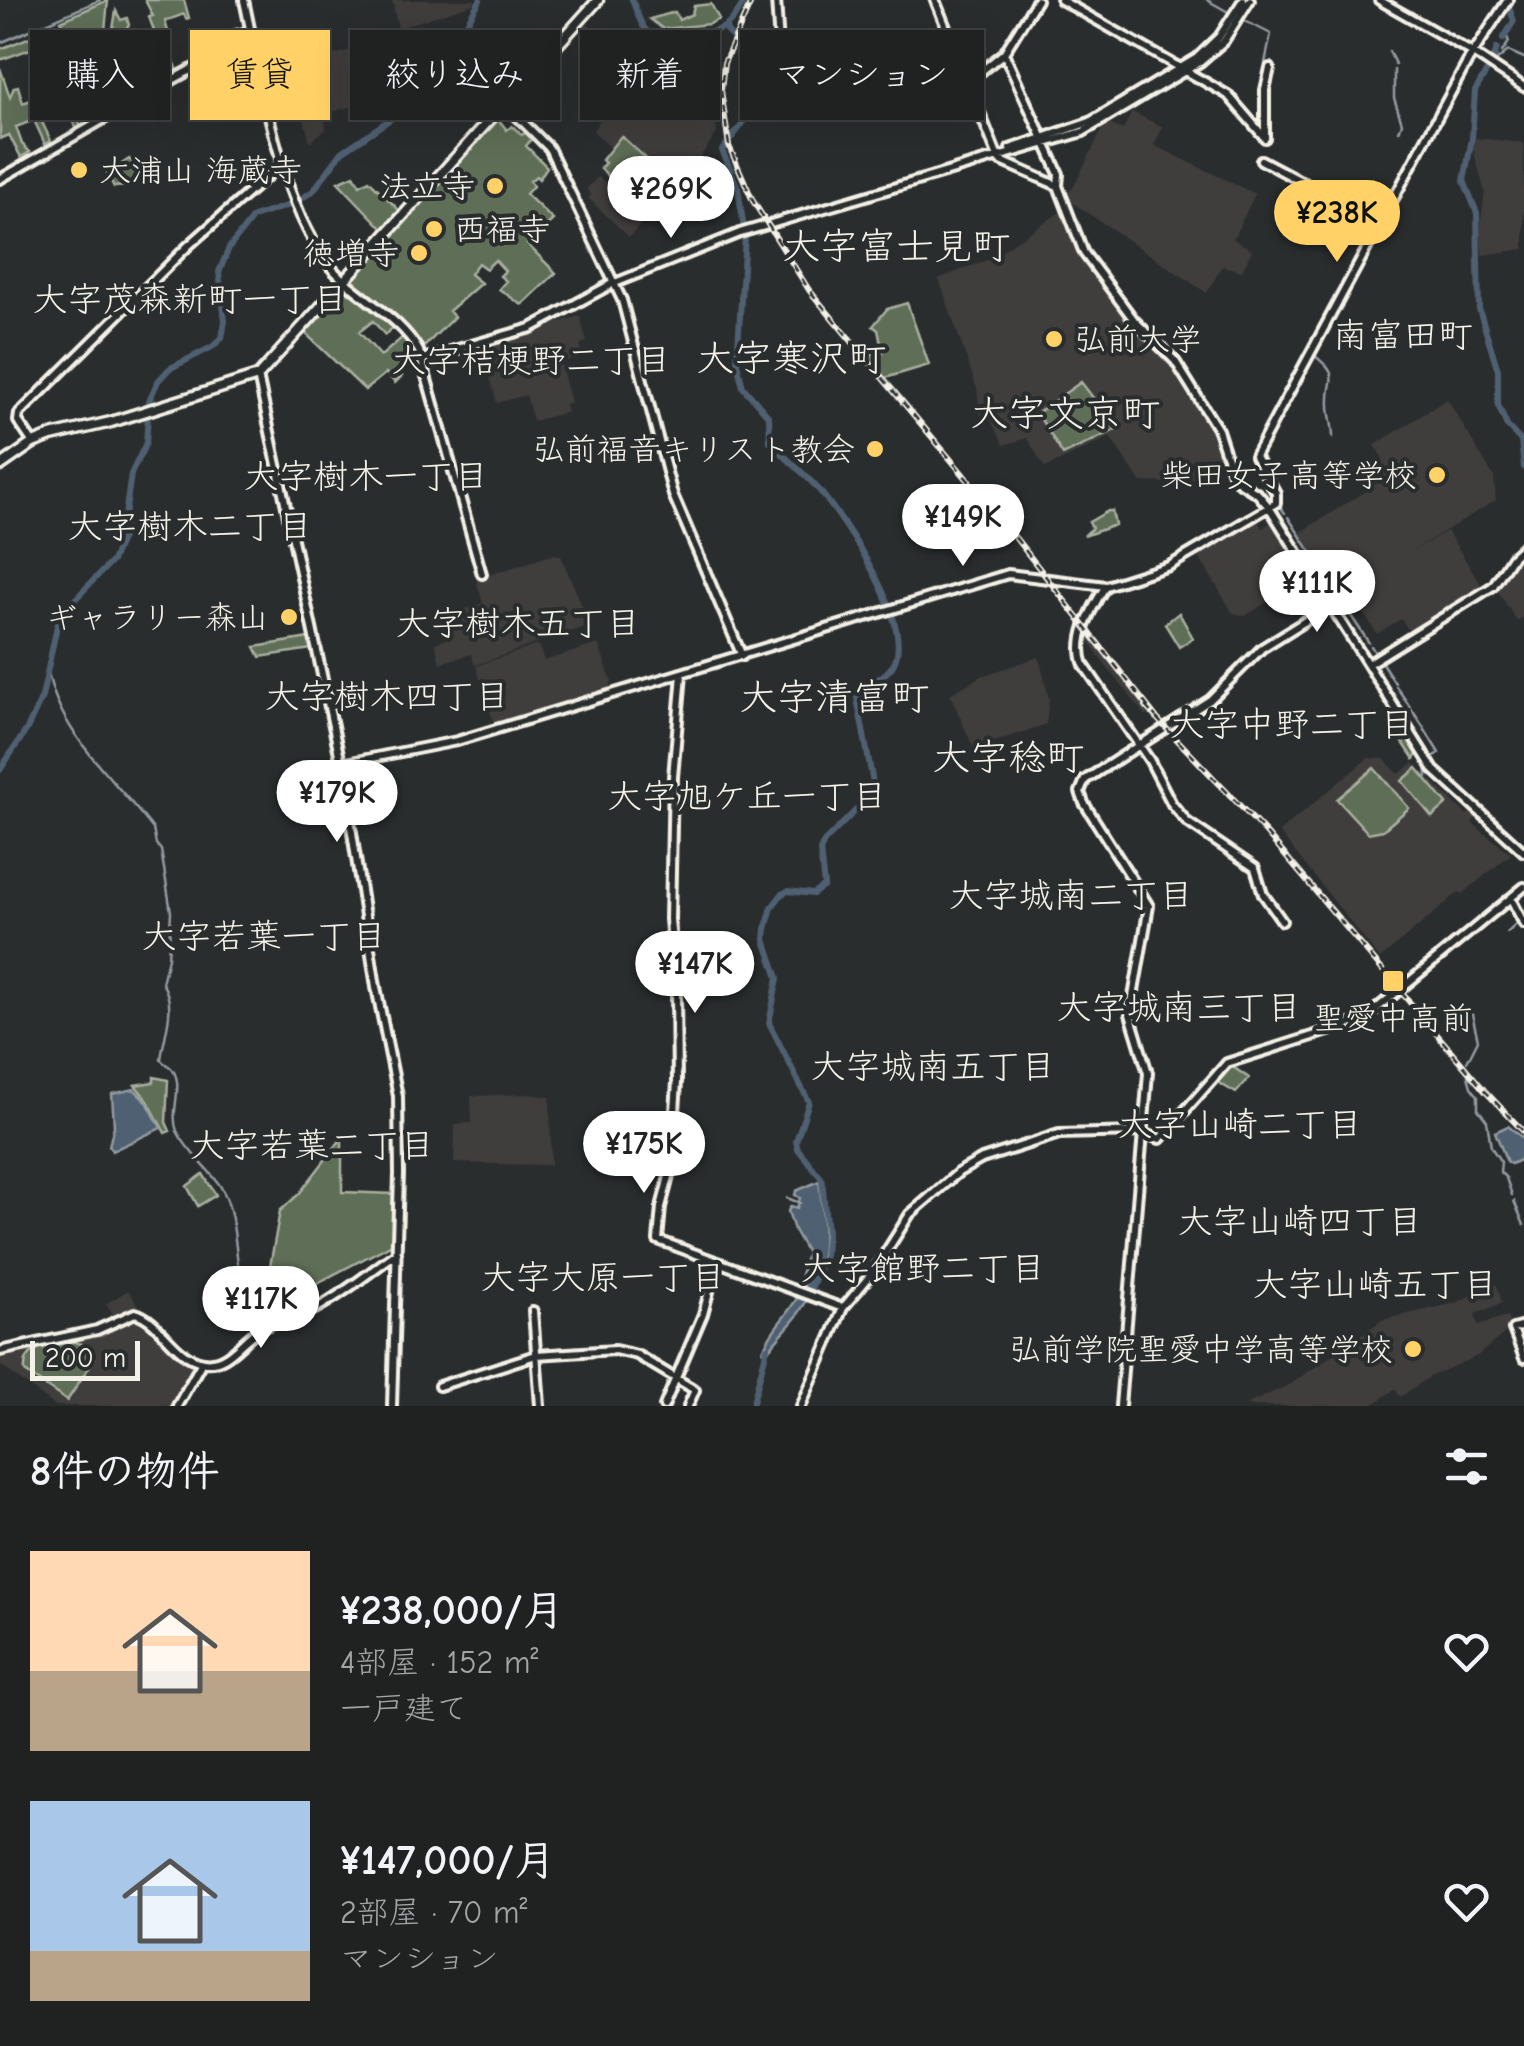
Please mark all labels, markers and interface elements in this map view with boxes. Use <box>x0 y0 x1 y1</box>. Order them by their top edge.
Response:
chip: 購入 <box>30 30 170 120</box>
chip: 賃貸 <box>190 30 330 120</box>
chip: 絞り込み <box>350 30 560 120</box>
chip: 新着 <box>580 30 720 120</box>
chip: マンション <box>740 30 984 120</box>
place label: 大浦山 海蔵寺 <box>99 152 302 189</box>
pin: ¥269K <box>601 156 741 241</box>
marker: 大浦山 海蔵寺 <box>68 159 90 181</box>
place label: 法立寺 <box>379 168 475 205</box>
text: ¥269K <box>629 170 713 207</box>
marker: 法立寺 <box>484 175 506 197</box>
pin: ¥238K <box>1267 180 1407 265</box>
text: ¥238K <box>1296 194 1378 231</box>
place label: 西福寺 <box>454 211 550 248</box>
marker: 西福寺 <box>423 218 445 240</box>
district label: 大字富士見町 <box>782 225 1010 269</box>
place label: 徳増寺 <box>303 235 399 272</box>
marker: 徳増寺 <box>408 242 430 264</box>
district label: 大字茂森新町一丁目 <box>32 279 348 320</box>
district label: 南富田町 <box>1333 315 1473 356</box>
place label: 弘前大学 <box>1074 321 1202 358</box>
marker: 弘前大学 <box>1043 328 1065 350</box>
district label: 大字寒沢町 <box>696 337 886 381</box>
district label: 大字桔梗野二丁目 <box>391 340 671 381</box>
district label: 大字文京町 <box>970 392 1160 436</box>
place label: 弘前福音キリスト教会 <box>532 431 855 468</box>
marker: 弘前福音キリスト教会 <box>864 438 886 460</box>
district label: 大字樹木一丁目 <box>243 456 489 497</box>
place label: 柴田女子高等学校 <box>1161 457 1417 494</box>
marker: 柴田女子高等学校 <box>1426 464 1448 486</box>
pin: ¥149K <box>893 484 1033 569</box>
text: ¥149K <box>924 498 1002 535</box>
district label: 大字樹木二丁目 <box>67 506 313 547</box>
pin: ¥111K <box>1247 550 1387 635</box>
text: ¥111K <box>1281 564 1353 601</box>
place label: ギャラリー森山 <box>45 599 269 636</box>
district label: 大字樹木五丁目 <box>395 603 641 644</box>
marker: ギャラリー森山 <box>278 606 300 628</box>
district label: 大字樹木四丁目 <box>264 676 510 717</box>
district label: 大字清富町 <box>739 676 929 720</box>
district label: 大字中野二丁目 <box>1169 704 1415 745</box>
district label: 大字稔町 <box>932 736 1084 780</box>
pin: ¥179K <box>267 760 407 845</box>
text: ¥179K <box>299 774 375 811</box>
district label: 大字旭ケ丘一丁目 <box>607 776 887 817</box>
district label: 大字城南二丁目 <box>948 875 1194 916</box>
district label: 大字若葉一丁目 <box>141 916 387 957</box>
pin: ¥147K <box>625 931 765 1016</box>
text: ¥147K <box>657 945 733 982</box>
marker: 聖愛中高前 <box>1380 968 1406 994</box>
district label: 大字城南三丁目 <box>1056 987 1302 1028</box>
place label: 聖愛中高前 <box>1313 1000 1473 1037</box>
district label: 大字城南五丁目 <box>810 1046 1056 1087</box>
district label: 大字山崎二丁目 <box>1117 1104 1363 1145</box>
pin: ¥175K <box>574 1111 714 1196</box>
district label: 大字若葉二丁目 <box>189 1125 435 1166</box>
text: ¥175K <box>605 1125 683 1162</box>
district label: 大字山崎四丁目 <box>1177 1201 1423 1242</box>
district label: 大字館野二丁目 <box>800 1248 1046 1289</box>
district label: 大字大原一丁目 <box>480 1257 726 1298</box>
district label: 大字山崎五丁目 <box>1252 1264 1498 1305</box>
pin: ¥117K <box>191 1266 331 1351</box>
text: ¥117K <box>224 1280 298 1317</box>
place label: 弘前学院聖愛中学高等学校 <box>1009 1331 1393 1368</box>
scale bar <box>30 1336 140 1380</box>
marker: 弘前学院聖愛中学高等学校 <box>1402 1338 1424 1360</box>
text: 200 m <box>45 1342 126 1374</box>
icon: filters <box>1439 1439 1494 1494</box>
text: 8件の物件 <box>30 1447 220 1496</box>
text: ¥238,000/月 <box>340 1586 564 1635</box>
icon: home <box>110 1591 230 1711</box>
icon: heart <box>1439 1624 1494 1679</box>
text: 4部屋 · 152 m² <box>340 1644 538 1681</box>
text: 一戸建て <box>340 1690 468 1727</box>
text: ¥147,000/月 <box>340 1836 556 1885</box>
icon: home <box>110 1841 230 1961</box>
icon: heart <box>1439 1874 1494 1929</box>
text: 2部屋 · 70 m² <box>340 1894 528 1931</box>
text: マンション <box>340 1940 499 1977</box>

